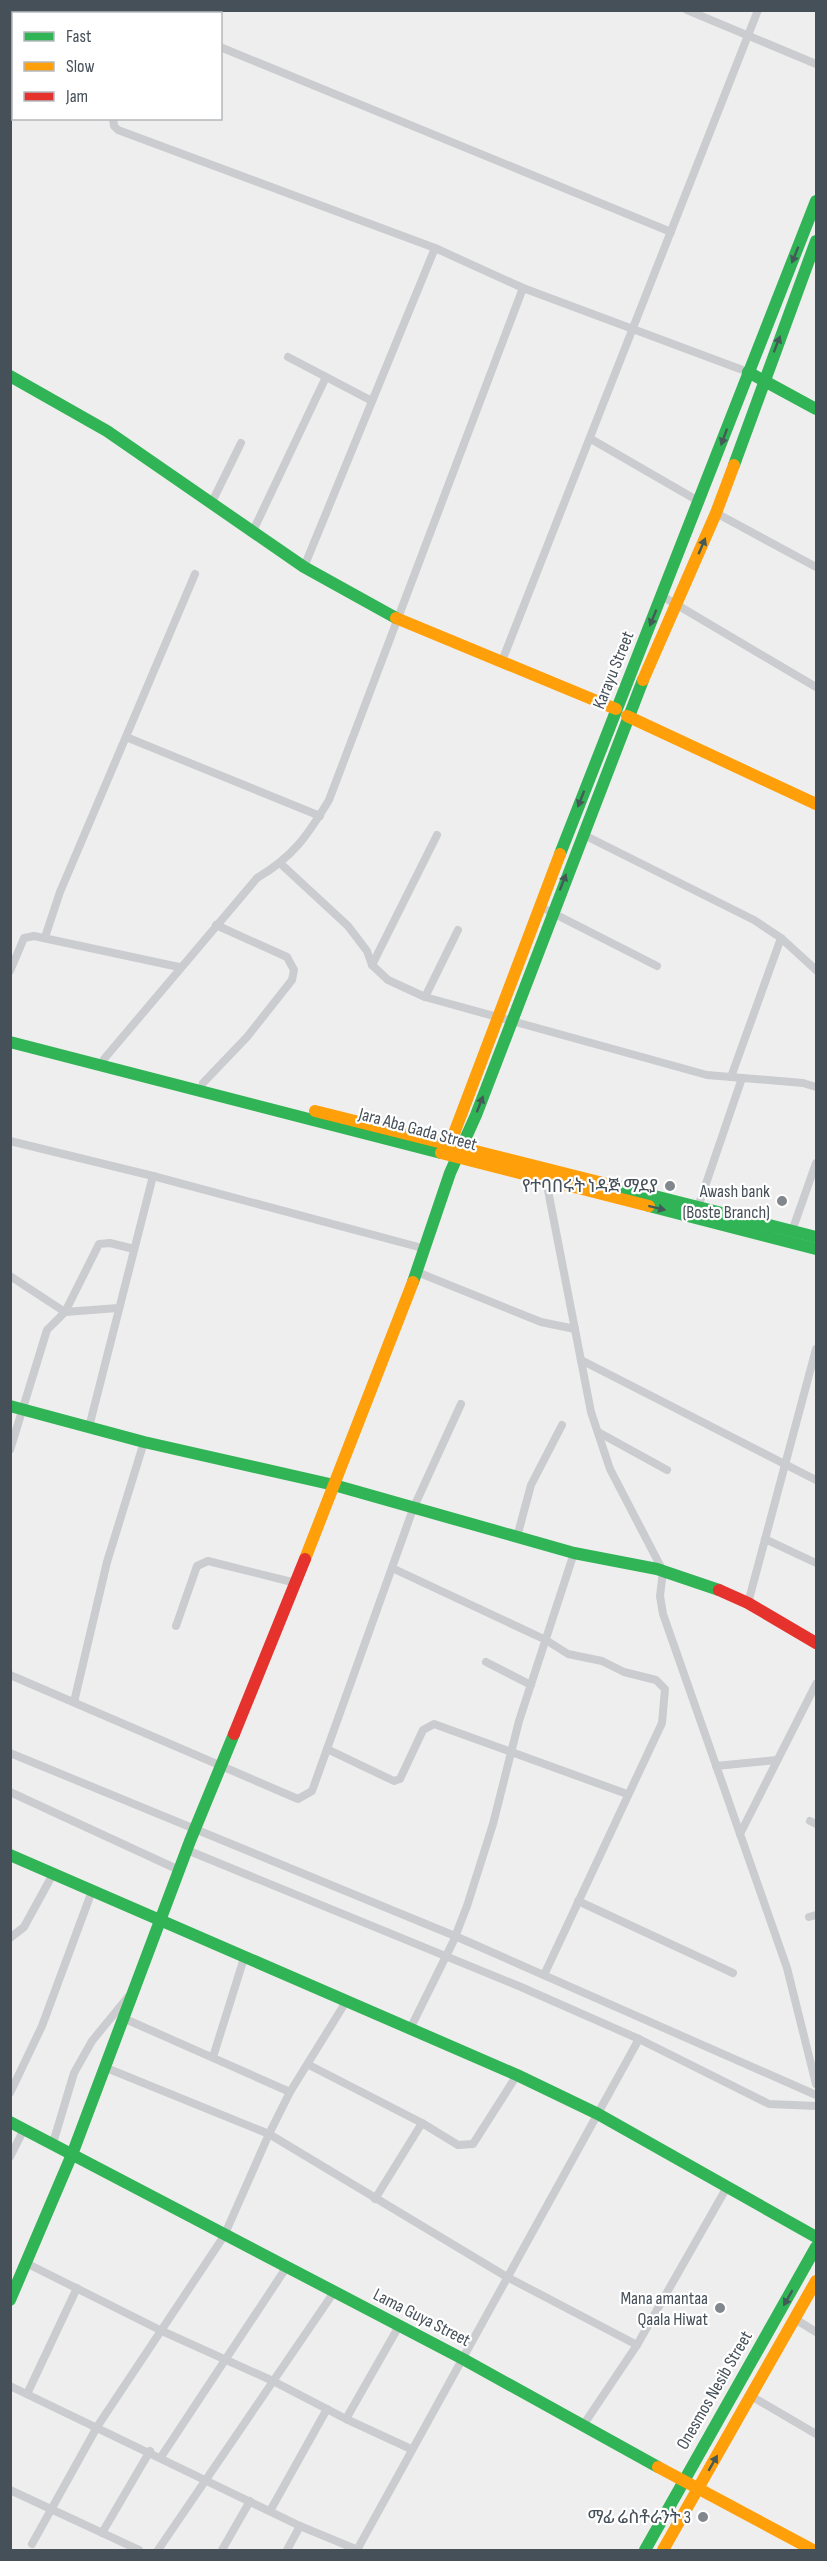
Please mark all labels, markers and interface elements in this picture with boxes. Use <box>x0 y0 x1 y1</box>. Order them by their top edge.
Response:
legend <box>12 12 222 120</box>
text: Fast <box>66 26 92 47</box>
text: Slow <box>66 56 95 77</box>
text: Jam <box>65 86 88 107</box>
one-way arrow <box>790 246 799 264</box>
one-way arrow <box>773 335 782 353</box>
one-way arrow <box>719 428 729 446</box>
one-way arrow <box>697 537 707 555</box>
one-way arrow <box>648 610 658 628</box>
street label: Karayu Street <box>588 628 639 712</box>
one-way arrow <box>575 790 585 808</box>
one-way arrow <box>559 873 568 891</box>
one-way arrow <box>476 1095 486 1113</box>
street label: Jara Aba Gada Street <box>355 1103 480 1155</box>
place label: የተባበሩት ነዳጅ ማደያ <box>522 1176 658 1197</box>
marker: የተባበሩት ነዳጅ ማደያ <box>663 1179 677 1193</box>
place label: Awash bank (Boste Branch) <box>682 1181 770 1223</box>
marker: Awash bank (Boste Branch) <box>775 1194 789 1208</box>
one-way arrow <box>648 1204 666 1214</box>
street label: Lama Guya Street <box>370 2284 474 2351</box>
place label: Mana amantaa Qaala Hiwat <box>620 2288 708 2330</box>
one-way arrow <box>782 2290 793 2306</box>
marker: Mana amantaa Qaala Hiwat <box>713 2301 727 2315</box>
street label: Onesmos Nesib Street <box>672 2327 757 2453</box>
one-way arrow <box>708 2454 718 2471</box>
place label: ማፊ ሬስቶራንት 3 <box>588 2507 691 2528</box>
marker: ማፊ ሬስቶራንት 3 <box>696 2510 710 2524</box>

